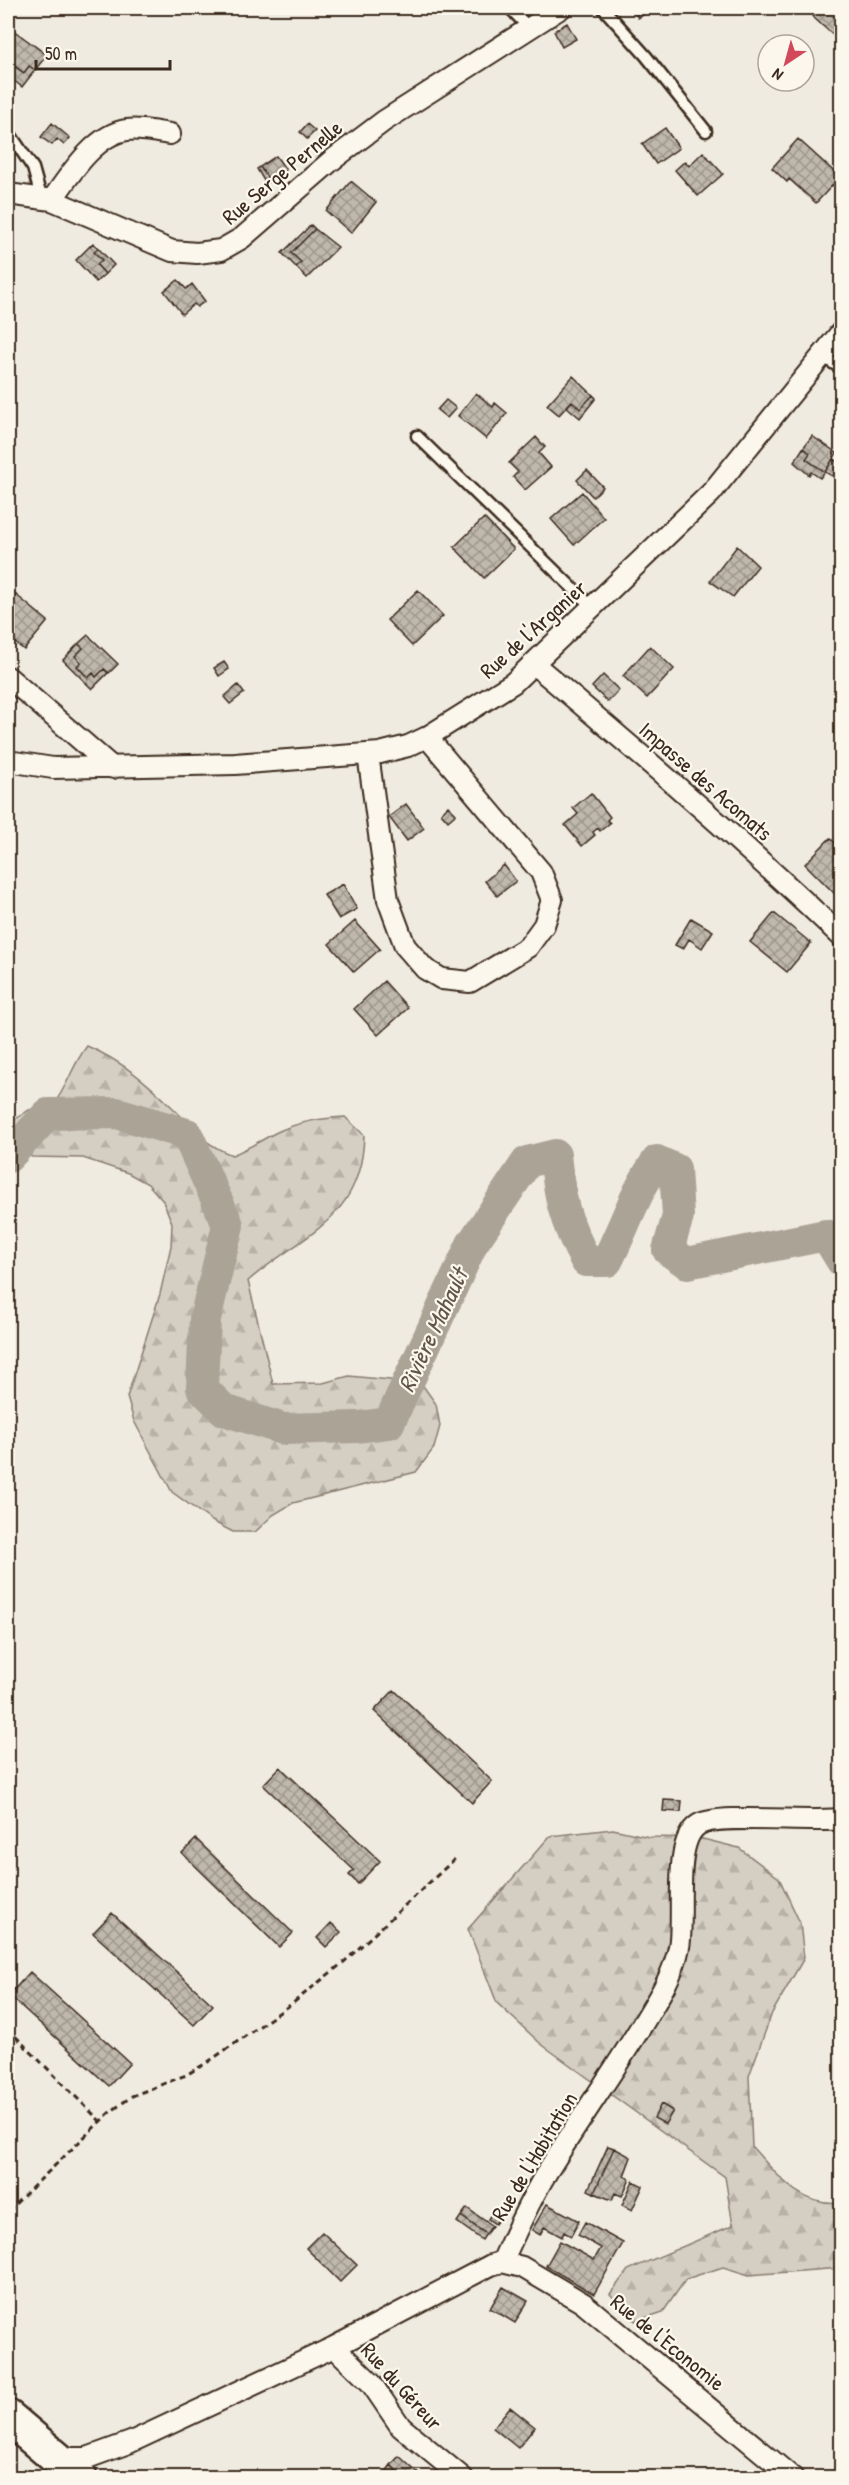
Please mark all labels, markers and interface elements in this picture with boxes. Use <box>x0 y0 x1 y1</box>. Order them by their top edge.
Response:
scale bar <box>36 33 170 71</box>
north arrow <box>756 33 816 93</box>
text: 50 m <box>45 41 77 66</box>
text: N <box>767 63 787 87</box>
street label: Rue Serge Pernelle <box>216 113 349 231</box>
street label: Rue de l'Arganier <box>473 573 593 685</box>
street label: Impasse des Acomats <box>633 715 779 847</box>
water label: Rivière Mahault <box>389 1260 476 1397</box>
street label: Rue de l'Habitation <box>484 2086 584 2226</box>
street label: Rue de l'Economie <box>605 2287 732 2398</box>
street label: Rue du Géreur <box>354 2336 450 2437</box>

